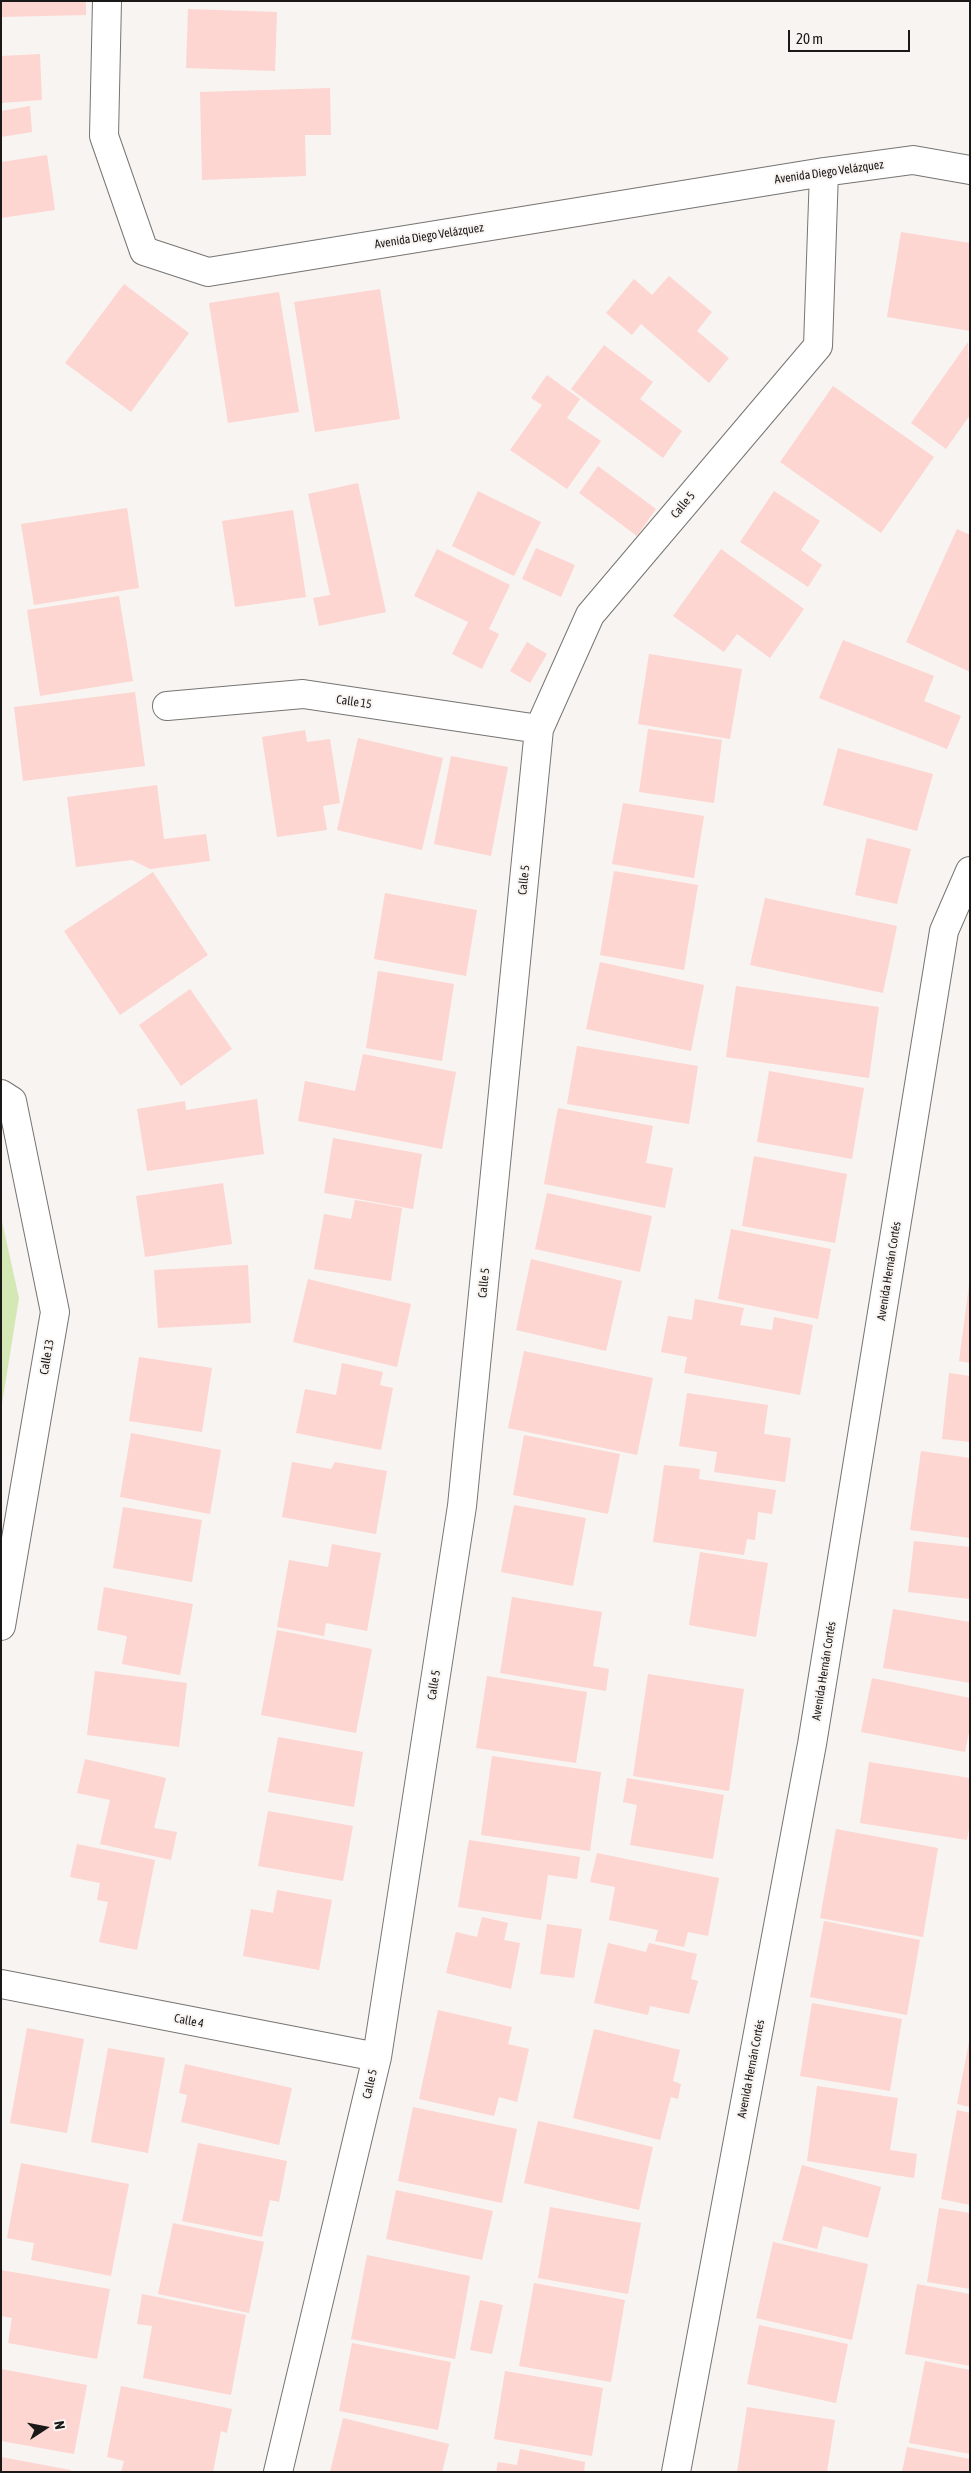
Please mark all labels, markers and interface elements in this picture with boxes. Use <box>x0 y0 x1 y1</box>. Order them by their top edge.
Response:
scale bar <box>791 20 914 52</box>
text: 20 m <box>796 30 823 47</box>
street label: Avenida Diego Velázquez <box>774 157 884 187</box>
street label: Avenida Diego Velázquez <box>374 220 484 252</box>
street label: Calle 5 <box>668 489 698 521</box>
street label: Calle 15 <box>335 692 373 712</box>
street label: Calle 5 <box>515 864 533 896</box>
street label: Avenida Hernán Cortés <box>874 1221 904 1321</box>
street label: Calle 5 <box>475 1267 493 1299</box>
street label: Calle 13 <box>37 1338 57 1376</box>
street label: Avenida Hernán Cortés <box>809 1621 839 1721</box>
street label: Calle 5 <box>425 1669 443 1701</box>
street label: Calle 4 <box>173 2011 205 2031</box>
street label: Avenida Hernán Cortés <box>734 2019 768 2119</box>
street label: Calle 5 <box>360 2068 380 2100</box>
north arrow <box>20 2403 70 2453</box>
text: N <box>51 2420 68 2431</box>

